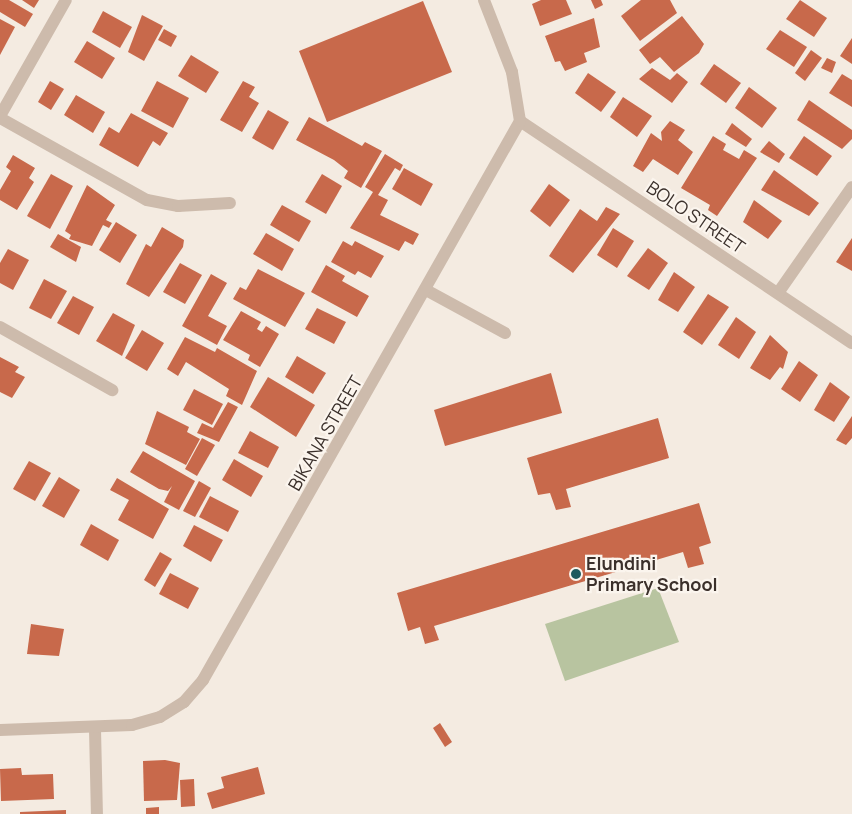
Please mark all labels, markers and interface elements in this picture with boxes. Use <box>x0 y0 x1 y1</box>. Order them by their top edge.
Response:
street label: BOLO STREET <box>643 176 749 258</box>
street label: BIKANA STREET <box>283 372 367 494</box>
place label: Elundini Primary School <box>586 553 718 596</box>
marker: Elundini Primary School <box>570 568 582 580</box>

